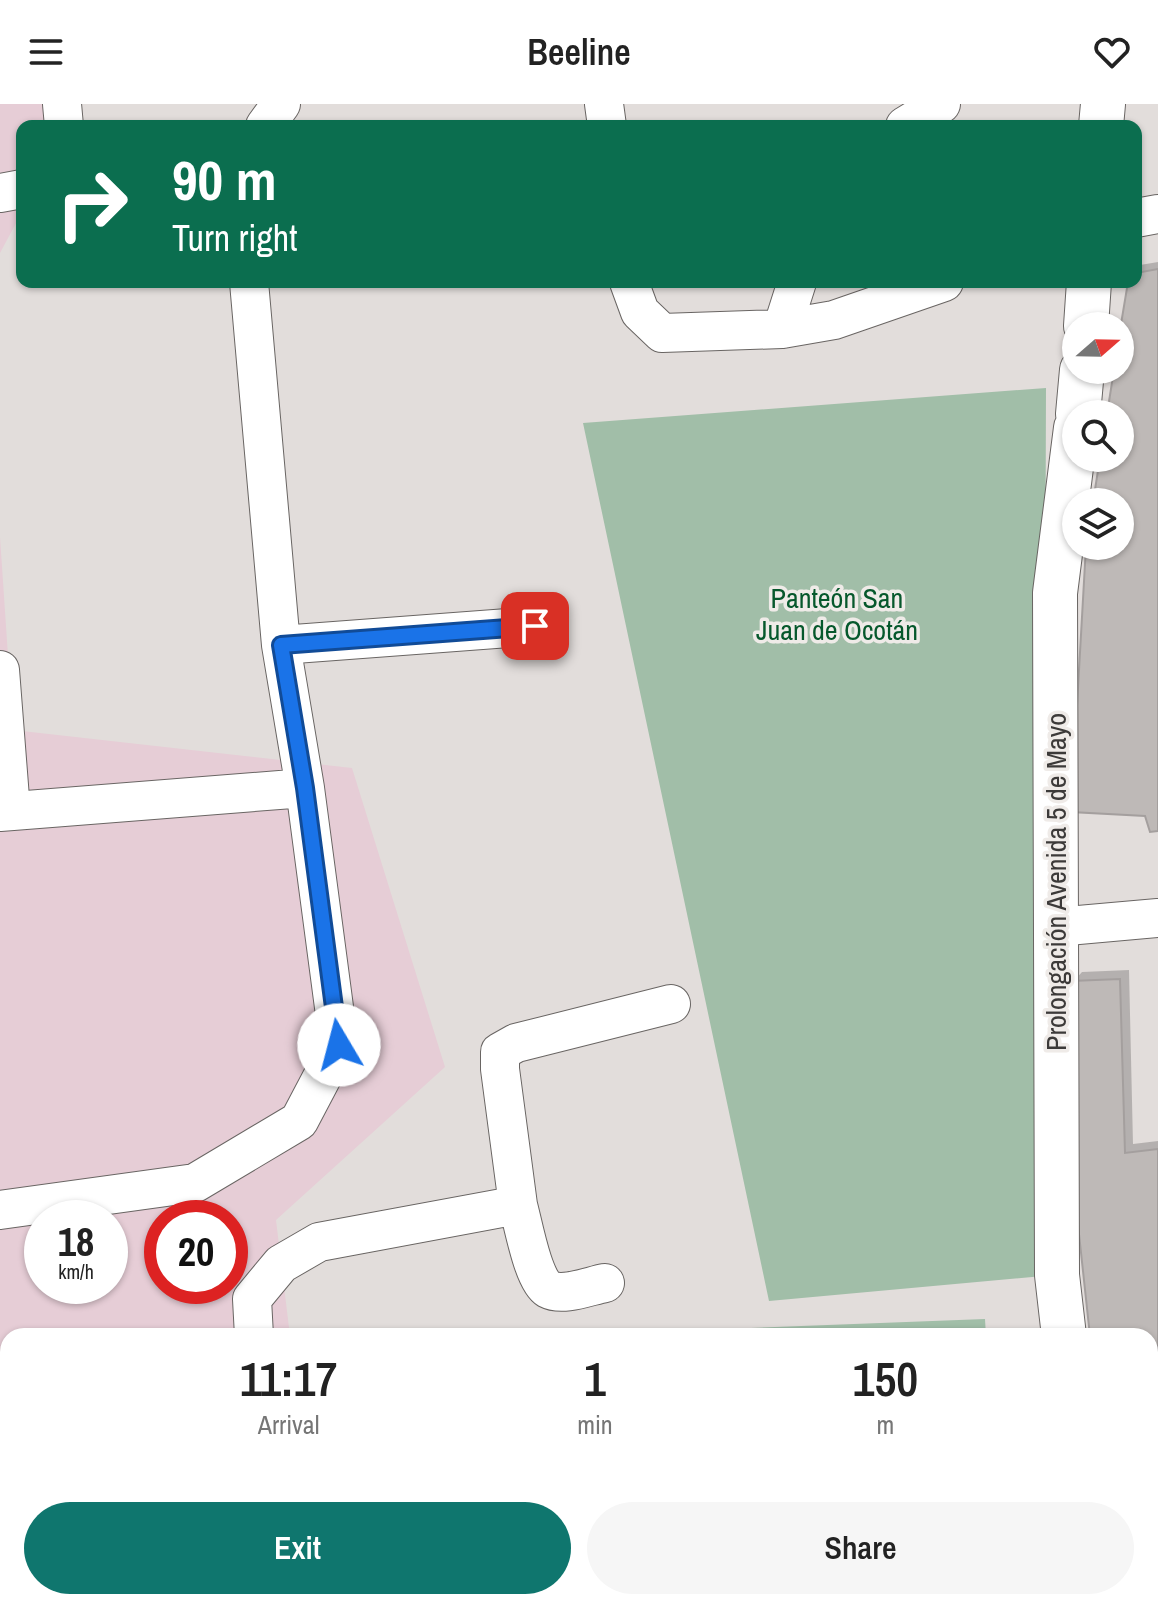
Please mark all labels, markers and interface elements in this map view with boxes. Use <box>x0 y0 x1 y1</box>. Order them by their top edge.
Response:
text: Beeline <box>527 28 631 76</box>
icon: menu <box>24 30 68 74</box>
icon: heart <box>1090 30 1134 74</box>
text: 90 m <box>172 142 277 217</box>
icon: right <box>40 152 144 256</box>
text: Turn right <box>172 214 297 262</box>
north arrow <box>1062 312 1134 384</box>
map controls <box>1062 312 1134 560</box>
button: search <box>1062 400 1134 472</box>
button: layers <box>1062 488 1134 560</box>
park label: Panteón San Juan de Ocotán <box>756 579 918 649</box>
pin <box>501 592 569 660</box>
icon: arrive <box>513 604 557 648</box>
street label: Prolongación Avenida 5 de Mayo <box>1037 713 1075 1051</box>
position arrow <box>297 1003 381 1087</box>
speed limit sign: 20 <box>144 1200 248 1304</box>
text: 18 <box>58 1215 94 1268</box>
text: km/h <box>58 1258 94 1285</box>
text: 11:17 <box>240 1346 337 1411</box>
text: 1 <box>584 1346 606 1411</box>
text: 150 <box>853 1346 918 1411</box>
text: Arrival <box>258 1407 319 1442</box>
text: min <box>577 1407 613 1442</box>
text: m <box>876 1407 894 1442</box>
button: Exit <box>24 1502 571 1594</box>
button: Share <box>587 1502 1134 1594</box>

